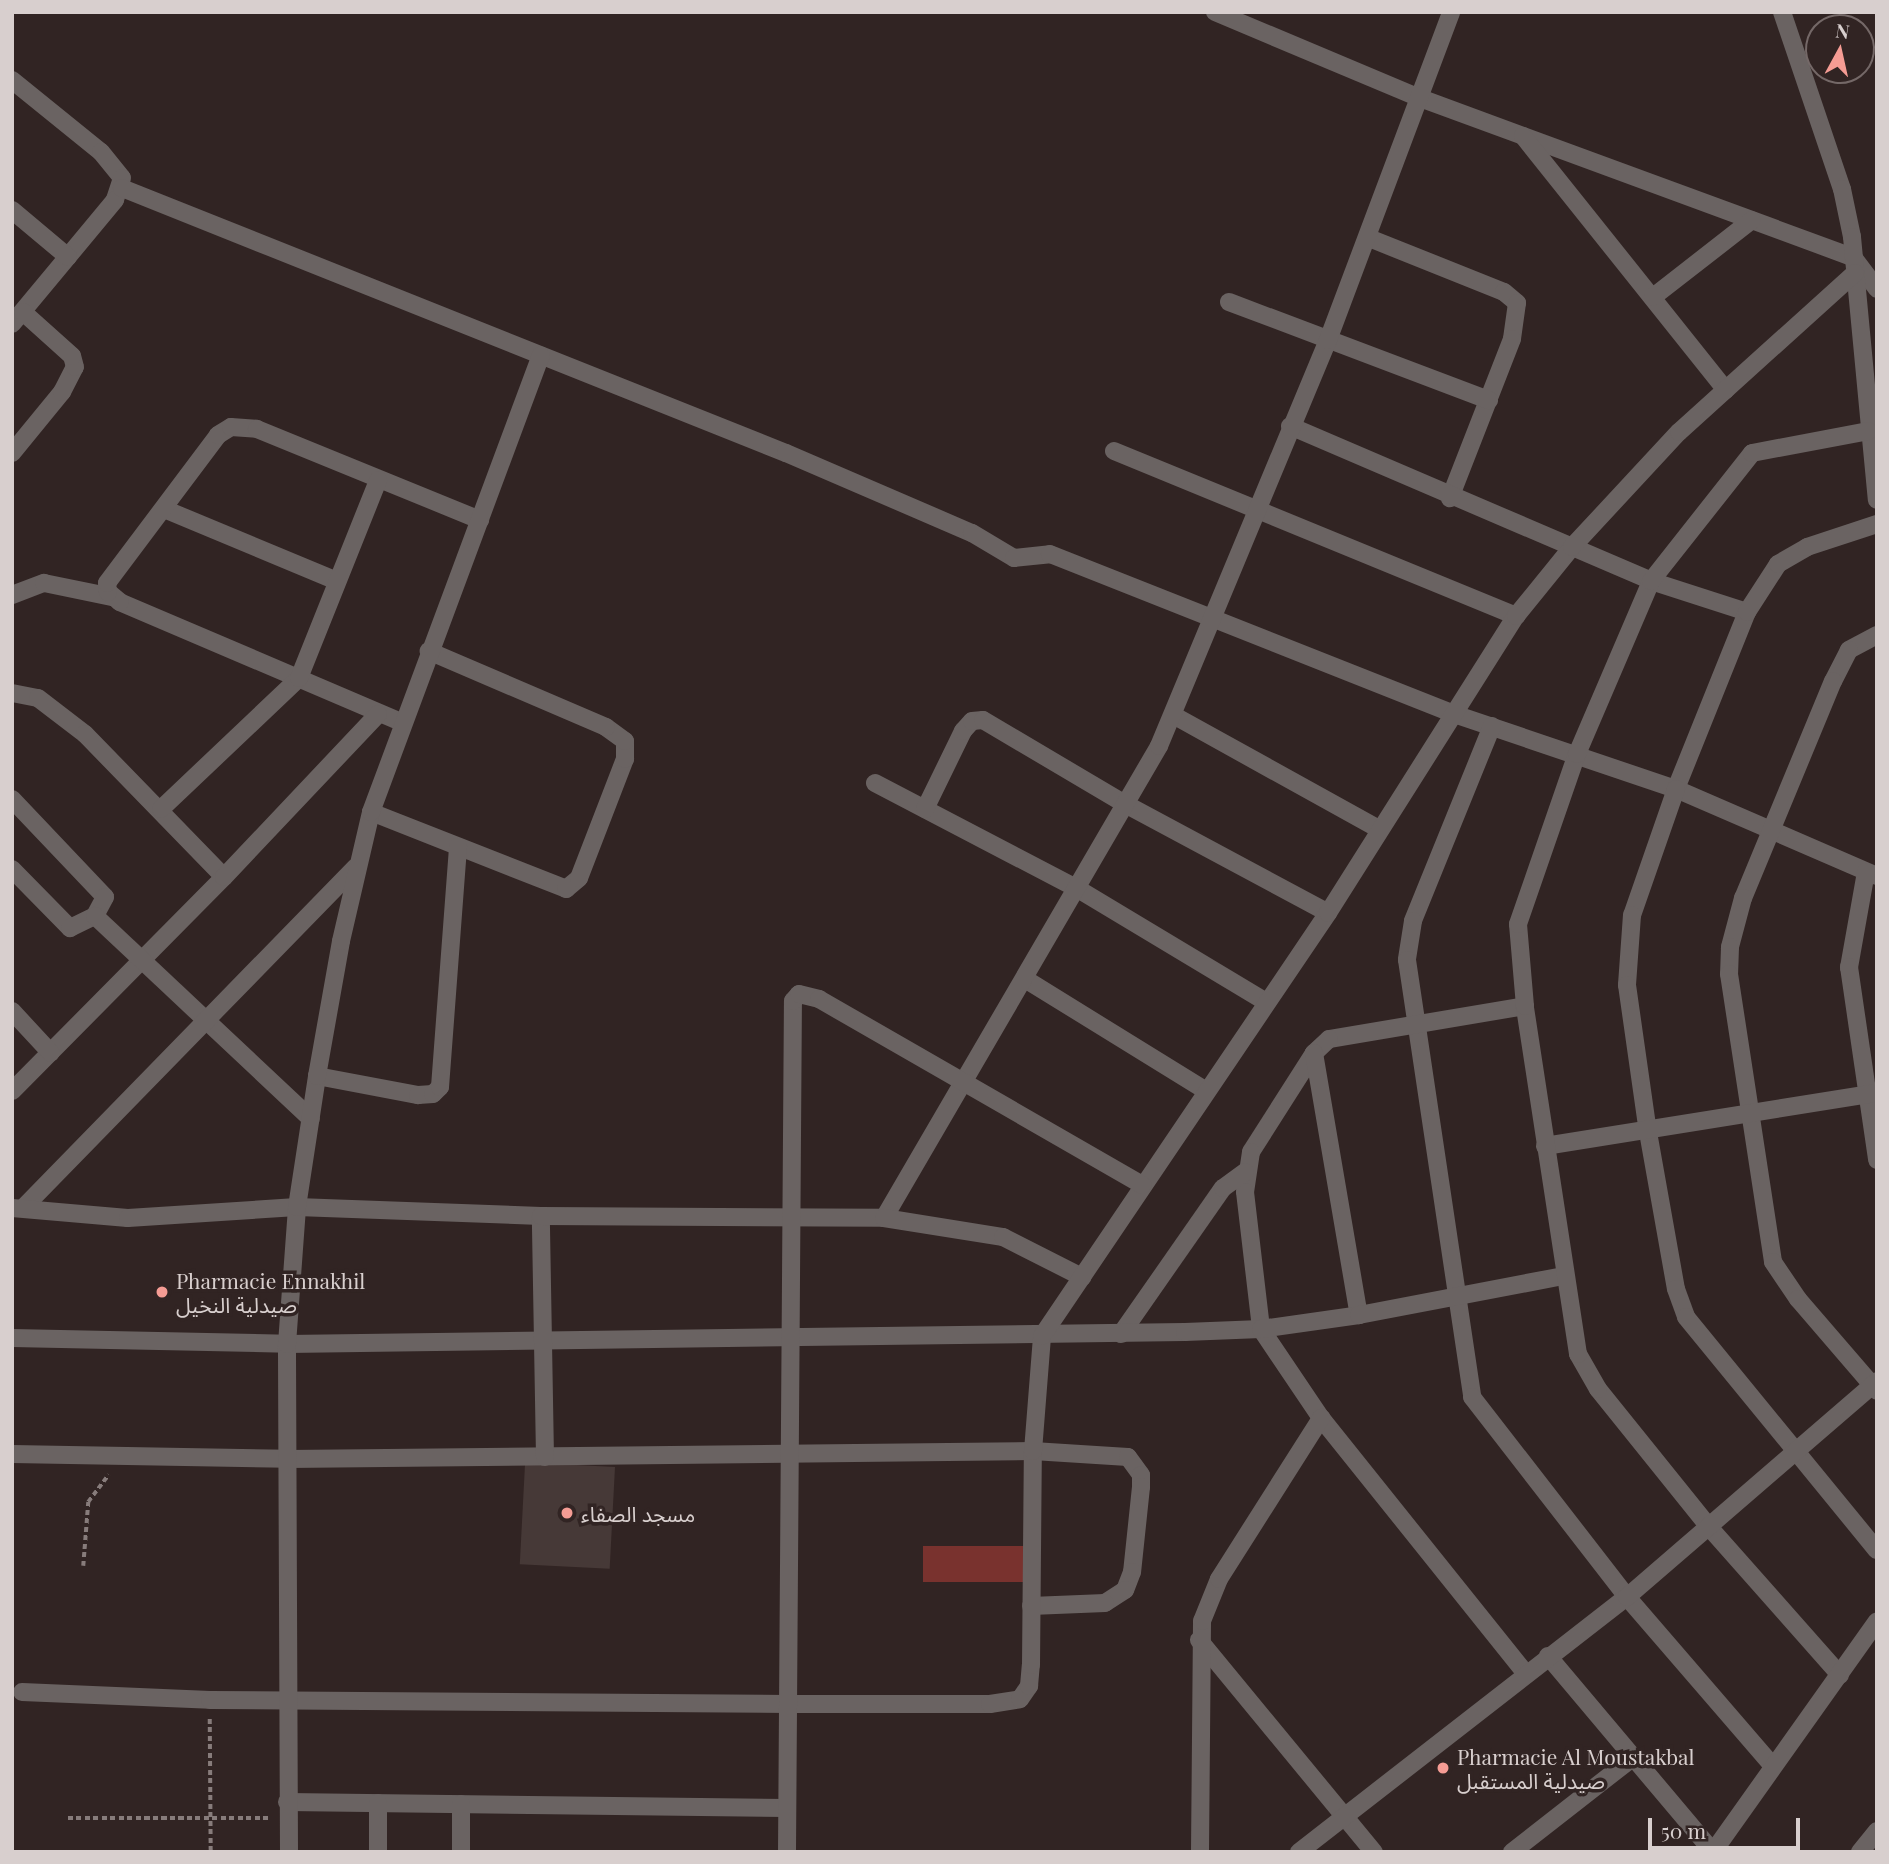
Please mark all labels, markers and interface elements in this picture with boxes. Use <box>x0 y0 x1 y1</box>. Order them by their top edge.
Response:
north arrow <box>1805 14 1875 84</box>
text: N <box>1834 16 1851 44</box>
place label: Pharmacie Ennakhil صيدلية النخيل <box>176 1267 365 1317</box>
marker: Pharmacie Ennakhil صيدلية النخيل <box>154 1284 170 1300</box>
place label: مسجد الصفاء <box>581 1500 695 1526</box>
marker: مسجد الصفاء <box>559 1505 575 1521</box>
place label: Pharmacie Al Moustakbal صيدلية المستقبل <box>1457 1743 1695 1793</box>
marker: Pharmacie Al Moustakbal صيدلية المستقبل <box>1435 1760 1451 1776</box>
scale bar <box>1651 1804 1803 1848</box>
text: 50 m <box>1661 1816 1706 1844</box>

